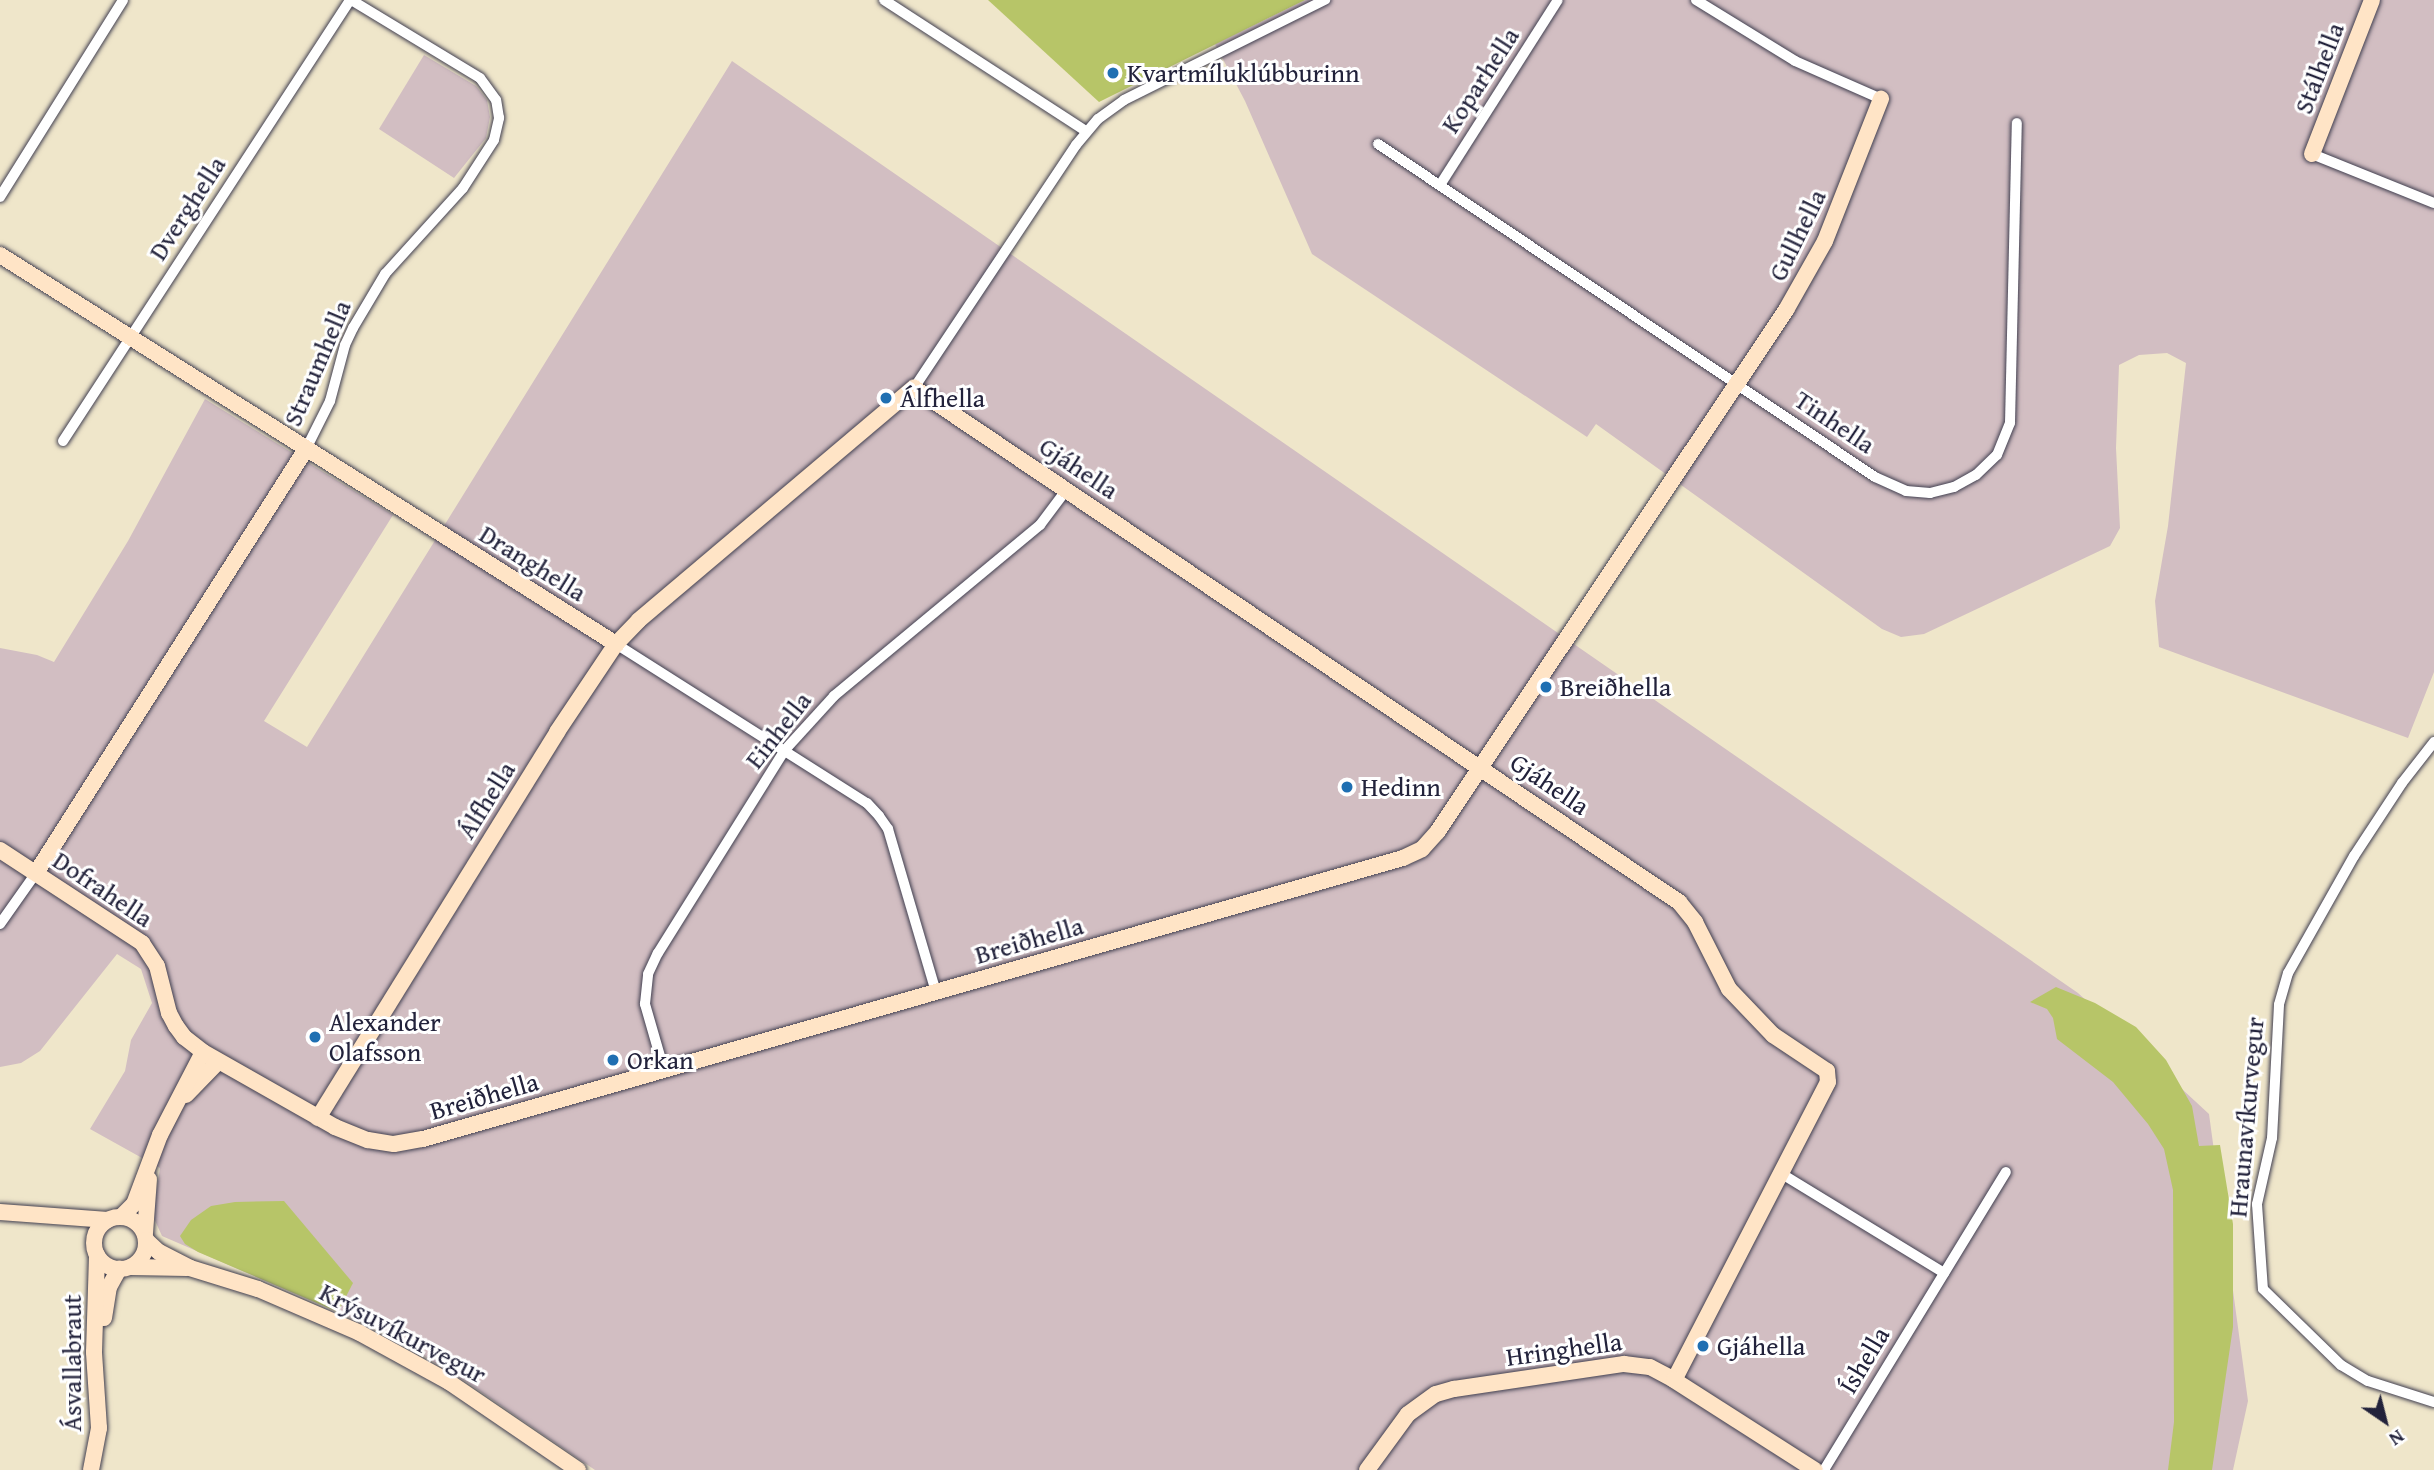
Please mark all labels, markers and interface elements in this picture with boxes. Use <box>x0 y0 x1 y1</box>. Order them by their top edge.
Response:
street label: Stálhella <box>2287 18 2351 118</box>
street label: Koparhella <box>1434 21 1526 139</box>
place label: Kvartmíluklúbburinn <box>1127 57 1360 89</box>
marker: Kvartmíluklúbburinn <box>1105 65 1121 81</box>
street label: Dverghella <box>142 150 232 266</box>
street label: Gullhella <box>1762 184 1832 286</box>
street label: Straumhella <box>277 295 357 431</box>
place label: Álfhella <box>900 382 985 414</box>
street label: Tinhella <box>1789 384 1881 460</box>
marker: Álfhella <box>878 390 894 406</box>
street label: Gjáhella <box>1034 430 1124 506</box>
street label: Dranghella <box>474 518 592 608</box>
place label: Breiðhella <box>1560 671 1671 703</box>
marker: Breiðhella <box>1538 679 1554 695</box>
street label: Einhella <box>738 685 818 775</box>
street label: Gjáhella <box>1505 746 1595 822</box>
street label: Álfhella <box>450 756 522 844</box>
place label: Hedinn <box>1361 771 1441 803</box>
marker: Hedinn <box>1339 779 1355 795</box>
street label: Dofrahella <box>47 844 159 934</box>
street label: Breiðhella <box>971 910 1087 970</box>
place label: Alexander Olafsson <box>329 1006 441 1068</box>
street label: Hraunavíkurvegur <box>2222 1016 2270 1218</box>
marker: Alexander Olafsson <box>307 1029 323 1045</box>
place label: Orkan <box>627 1044 694 1076</box>
marker: Orkan <box>605 1052 621 1068</box>
street label: Breiðhella <box>426 1066 542 1126</box>
street label: Krýsuvíkurvegur <box>314 1276 492 1390</box>
street label: Ásvallabraut <box>56 1294 88 1432</box>
street label: Íshella <box>1832 1321 1896 1399</box>
street label: Hringhella <box>1504 1325 1624 1373</box>
place label: Gjáhella <box>1717 1330 1805 1362</box>
marker: Gjáhella <box>1695 1338 1711 1354</box>
north arrow <box>2350 1386 2420 1456</box>
text: N <box>2384 1423 2410 1453</box>

